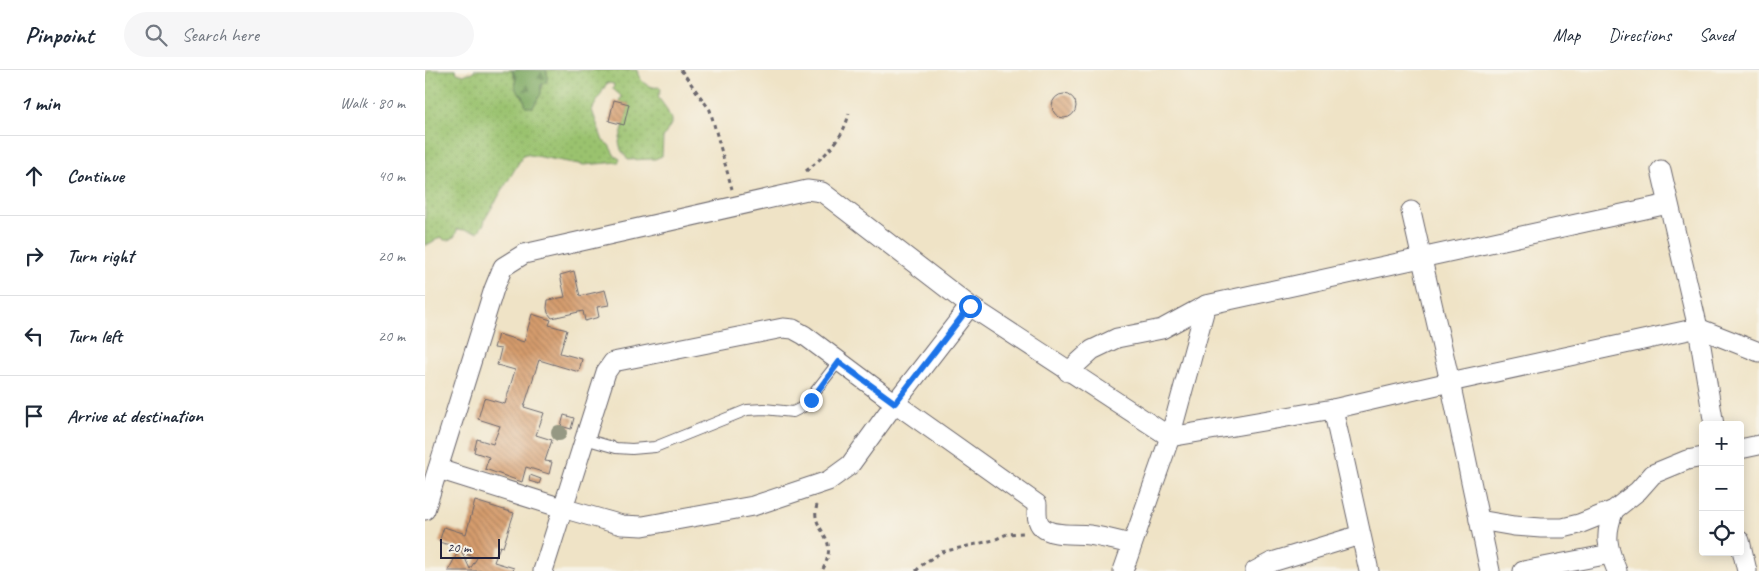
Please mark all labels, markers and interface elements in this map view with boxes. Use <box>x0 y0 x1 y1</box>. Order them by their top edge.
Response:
search box <box>124 12 474 57</box>
text: Pinpoint <box>25 20 94 50</box>
icon: search <box>142 21 170 49</box>
text: Search here <box>182 23 259 47</box>
text: Map <box>1553 24 1580 46</box>
text: Directions <box>1608 24 1671 46</box>
text: Saved <box>1699 24 1734 46</box>
text: 1 min <box>20 90 60 116</box>
text: Walk · 80 m <box>340 93 405 113</box>
icon: ahead <box>20 162 48 190</box>
text: Continue <box>67 164 124 188</box>
text: 40 m <box>378 166 405 186</box>
icon: right <box>20 242 48 270</box>
text: Turn right <box>67 244 134 268</box>
text: 20 m <box>378 246 405 266</box>
route start <box>959 295 982 318</box>
icon: left <box>20 322 48 350</box>
text: Turn left <box>67 324 122 348</box>
text: 20 m <box>378 326 405 346</box>
route end <box>800 389 823 412</box>
icon: arrive <box>20 402 48 430</box>
text: Arrive at destination <box>67 404 203 428</box>
map controls <box>1699 421 1744 556</box>
button: + <box>1699 421 1744 466</box>
button: − <box>1699 466 1744 511</box>
button: locate <box>1699 511 1744 556</box>
scale bar <box>440 536 500 559</box>
text: 20 m <box>447 539 471 556</box>

